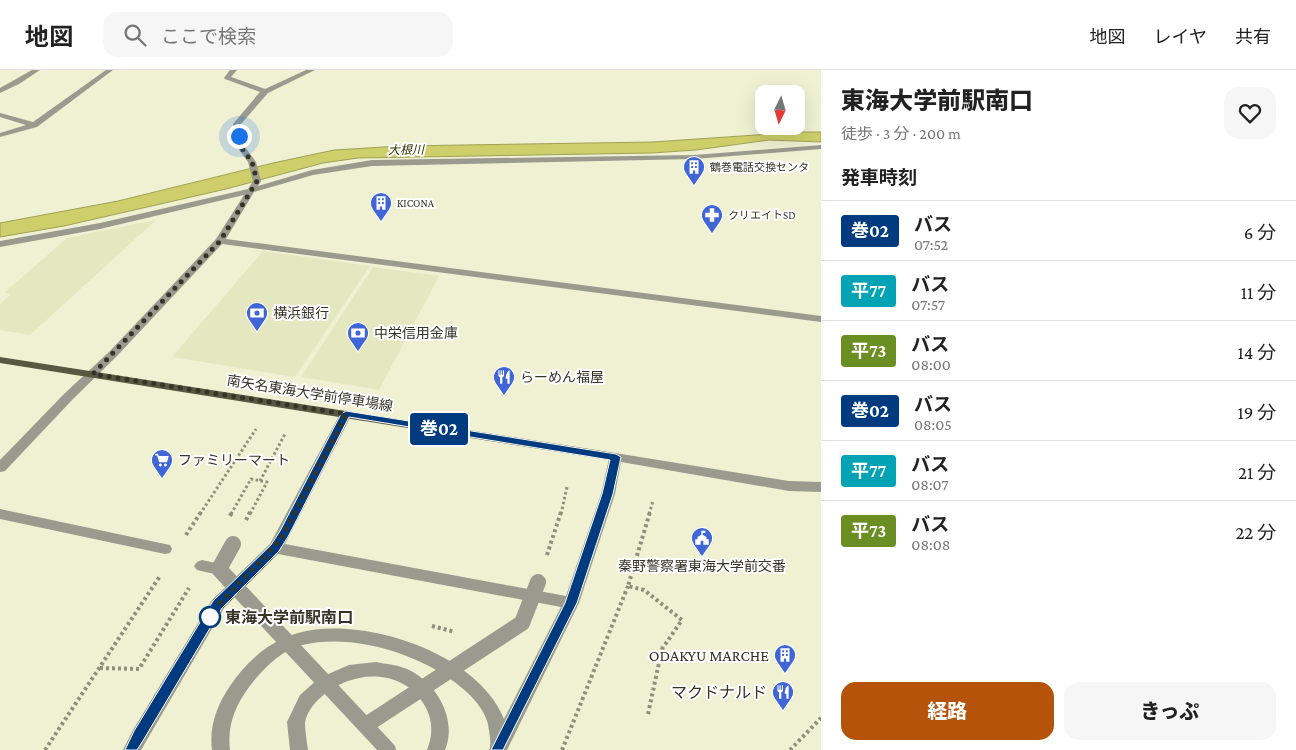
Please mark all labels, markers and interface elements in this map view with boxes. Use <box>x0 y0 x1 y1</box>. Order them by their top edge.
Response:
search box <box>103 12 453 57</box>
icon: search <box>121 21 149 49</box>
text: 地図 <box>25 23 73 50</box>
text: ここで検索 <box>161 26 256 47</box>
text: 地図 <box>1090 27 1126 47</box>
text: レイヤ <box>1154 27 1207 47</box>
text: 共有 <box>1235 27 1271 47</box>
north arrow <box>755 85 805 135</box>
map controls <box>755 85 805 135</box>
text: 東海大学前駅南口 <box>841 87 1033 114</box>
button: heart <box>1224 87 1276 139</box>
your location <box>227 124 252 149</box>
text: 徒歩 · 3 分 · 200 m <box>841 125 961 142</box>
water label: 大根川 <box>388 143 426 157</box>
building icon: 鶴巻電話交換センタ <box>682 155 706 186</box>
place label: 鶴巻電話交換センタ <box>710 161 809 173</box>
text: 発車時刻 <box>841 167 917 188</box>
building icon: KICONA <box>369 191 393 222</box>
place label: KICONA <box>397 197 435 209</box>
pharmacy icon: クリエイトSD <box>700 203 724 234</box>
place label: クリエイトSD <box>728 209 795 221</box>
text: バス <box>914 214 952 235</box>
text: 巻02 <box>851 221 889 241</box>
text: 6 分 <box>1244 222 1276 243</box>
text: 07:52 <box>914 236 948 253</box>
text: バス <box>911 274 949 295</box>
text: 平77 <box>851 281 886 301</box>
text: 11 分 <box>1241 282 1276 303</box>
text: 07:57 <box>911 296 945 313</box>
bank icon: 横浜銀行 <box>245 301 269 332</box>
place label: 横浜銀行 <box>273 305 329 321</box>
bank icon: 中栄信用金庫 <box>346 321 370 352</box>
place label: 中栄信用金庫 <box>374 325 458 341</box>
text: バス <box>911 334 949 355</box>
text: 平73 <box>851 341 886 361</box>
text: 14 分 <box>1237 342 1276 363</box>
text: 08:00 <box>911 356 951 373</box>
restaurant icon: らーめん福屋 <box>492 365 516 396</box>
place label: らーめん福屋 <box>520 369 604 385</box>
street label: 南矢名東海大学前停車場線 <box>226 372 394 414</box>
text: バス <box>914 394 952 415</box>
text: 巻02 <box>851 401 889 421</box>
text: 19 分 <box>1237 402 1276 423</box>
line badge: 巻02 <box>410 413 468 445</box>
text: 08:05 <box>914 416 952 433</box>
text: 巻02 <box>420 419 458 439</box>
supermarket icon: ファミリーマート <box>150 448 174 479</box>
place label: ファミリーマート <box>178 452 290 468</box>
text: バス <box>911 454 949 475</box>
text: 平77 <box>851 461 886 481</box>
text: 21 分 <box>1238 462 1276 483</box>
text: 08:07 <box>911 476 949 493</box>
text: バス <box>911 514 949 535</box>
text: 平73 <box>851 521 886 541</box>
text: 22 分 <box>1235 522 1276 543</box>
public building icon: 秦野警察署東海大学前交番 <box>690 526 714 557</box>
text: 08:08 <box>911 536 950 553</box>
place label: 秦野警察署東海大学前交番 <box>618 558 786 574</box>
marker: 東海大学前駅南口 <box>199 606 221 628</box>
place label: 東海大学前駅南口 <box>225 609 353 626</box>
building icon: ODAKYU MARCHE <box>773 643 797 674</box>
place label: ODAKYU MARCHE <box>649 647 769 664</box>
restaurant icon: マクドナルド <box>771 680 795 711</box>
button: 経路 <box>841 682 1054 740</box>
button: きっぷ <box>1064 682 1276 740</box>
place label: マクドナルド <box>671 684 767 701</box>

